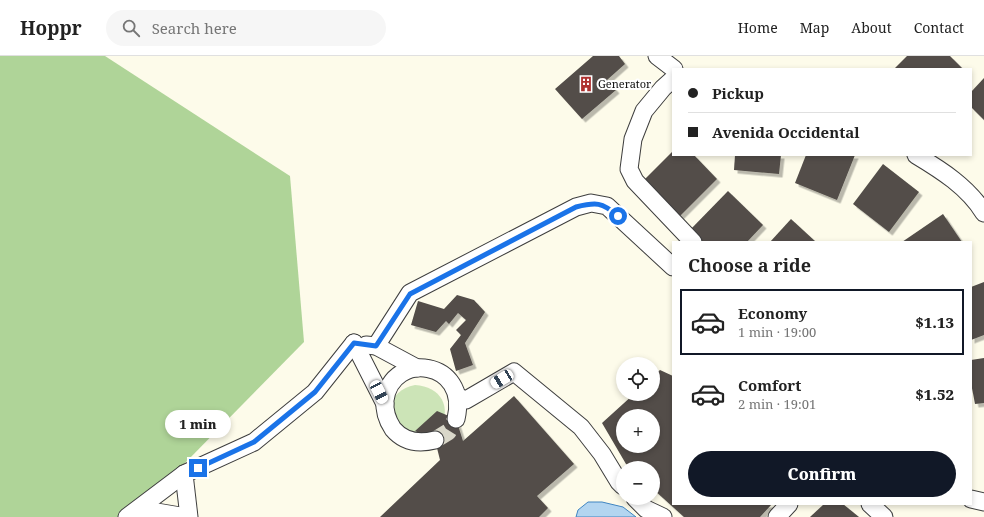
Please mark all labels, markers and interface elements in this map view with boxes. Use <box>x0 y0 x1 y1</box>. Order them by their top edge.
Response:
search box <box>106 10 386 46</box>
text: Hoppr <box>20 15 82 41</box>
icon: search <box>120 17 142 39</box>
text: Search here <box>152 18 237 38</box>
text: Home <box>738 18 778 37</box>
text: Map <box>800 18 829 37</box>
text: About <box>851 18 892 37</box>
text: Contact <box>914 18 964 37</box>
building icon: Generator <box>577 75 595 93</box>
place label: Generator <box>598 76 652 91</box>
text: Pickup <box>712 83 764 103</box>
text: Avenida Occidental <box>712 122 860 142</box>
route start <box>609 207 627 225</box>
text: Choose a ride <box>688 253 811 277</box>
text: Economy <box>738 303 807 323</box>
icon: car <box>690 304 726 340</box>
text: $1.13 <box>915 312 954 332</box>
text: 1 min · 19:00 <box>738 323 816 341</box>
map controls <box>616 357 660 505</box>
button: locate <box>616 357 660 401</box>
car <box>489 368 515 390</box>
text: Comfort <box>738 375 801 395</box>
icon: car <box>690 376 726 412</box>
car <box>368 379 390 405</box>
text: $1.52 <box>915 384 954 404</box>
text: 2 min · 19:01 <box>738 395 816 413</box>
button: + <box>616 409 660 453</box>
callout: 1 min <box>165 410 231 438</box>
text: 1 min <box>179 415 217 433</box>
button: Confirm <box>688 451 956 497</box>
route end <box>189 459 207 477</box>
button: − <box>616 461 660 505</box>

